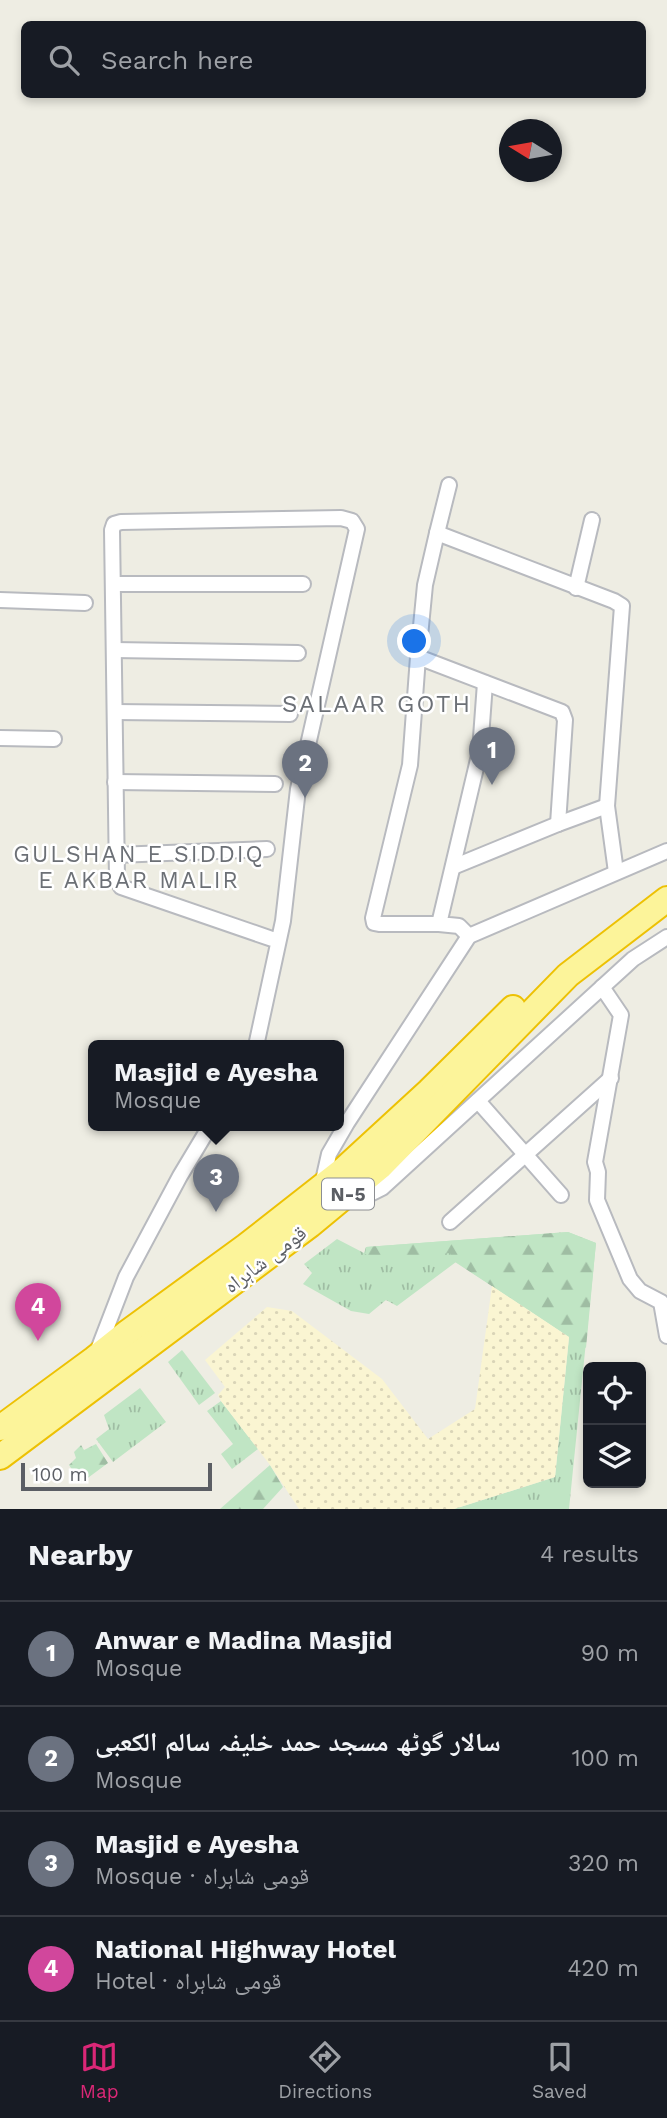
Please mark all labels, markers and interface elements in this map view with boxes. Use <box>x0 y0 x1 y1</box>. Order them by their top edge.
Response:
search box <box>21 21 646 98</box>
icon: search <box>45 41 83 79</box>
text: Search here <box>101 45 253 75</box>
north arrow <box>499 119 562 182</box>
your location <box>397 624 431 658</box>
district label: SALAAR GOTH <box>282 690 472 718</box>
pin: 1 <box>469 727 515 785</box>
pin: 2 <box>282 740 328 798</box>
district label: GULSHAN E SIDDIQ E AKBAR MALIR <box>13 841 265 894</box>
popup <box>88 1040 344 1131</box>
text: Masjid e Ayesha <box>114 1057 318 1087</box>
text: Mosque <box>114 1087 201 1114</box>
pin: 3 <box>193 1154 239 1212</box>
road number: N-5 <box>322 1178 374 1210</box>
street label: قومی شاہراہ <box>219 1220 312 1299</box>
pin: 4 <box>15 1283 61 1341</box>
map controls <box>583 1362 646 1488</box>
button: locate <box>583 1362 646 1425</box>
button: layers <box>583 1425 646 1488</box>
scale bar <box>21 1460 212 1492</box>
text: 100 m <box>32 1463 88 1486</box>
text: Nearby <box>28 1537 133 1572</box>
text: 4 results <box>540 1541 639 1568</box>
text: Anwar e Madina Masjid <box>95 1625 392 1655</box>
text: 1 <box>46 1640 56 1667</box>
text: 90 m <box>581 1640 639 1667</box>
text: Mosque <box>95 1655 182 1682</box>
text: سالار گوٹھ مسجد حمد خلیفہ سالم الکعبی <box>95 1727 501 1757</box>
text: 2 <box>44 1745 58 1772</box>
text: 100 m <box>572 1745 639 1772</box>
text: Mosque <box>95 1767 182 1794</box>
text: Masjid e Ayesha <box>95 1829 299 1859</box>
text: 3 <box>44 1850 58 1877</box>
text: 320 m <box>568 1850 639 1877</box>
text: Mosque · قومی شاہراہ <box>95 1863 309 1890</box>
text: National Highway Hotel <box>95 1934 396 1964</box>
text: 4 <box>44 1955 58 1982</box>
text: 420 m <box>567 1955 639 1982</box>
text: Hotel · قومی شاہراہ <box>95 1968 281 1995</box>
tab: Map <box>80 2038 119 2103</box>
tab: Directions <box>278 2038 372 2103</box>
tab: Saved <box>532 2038 587 2103</box>

